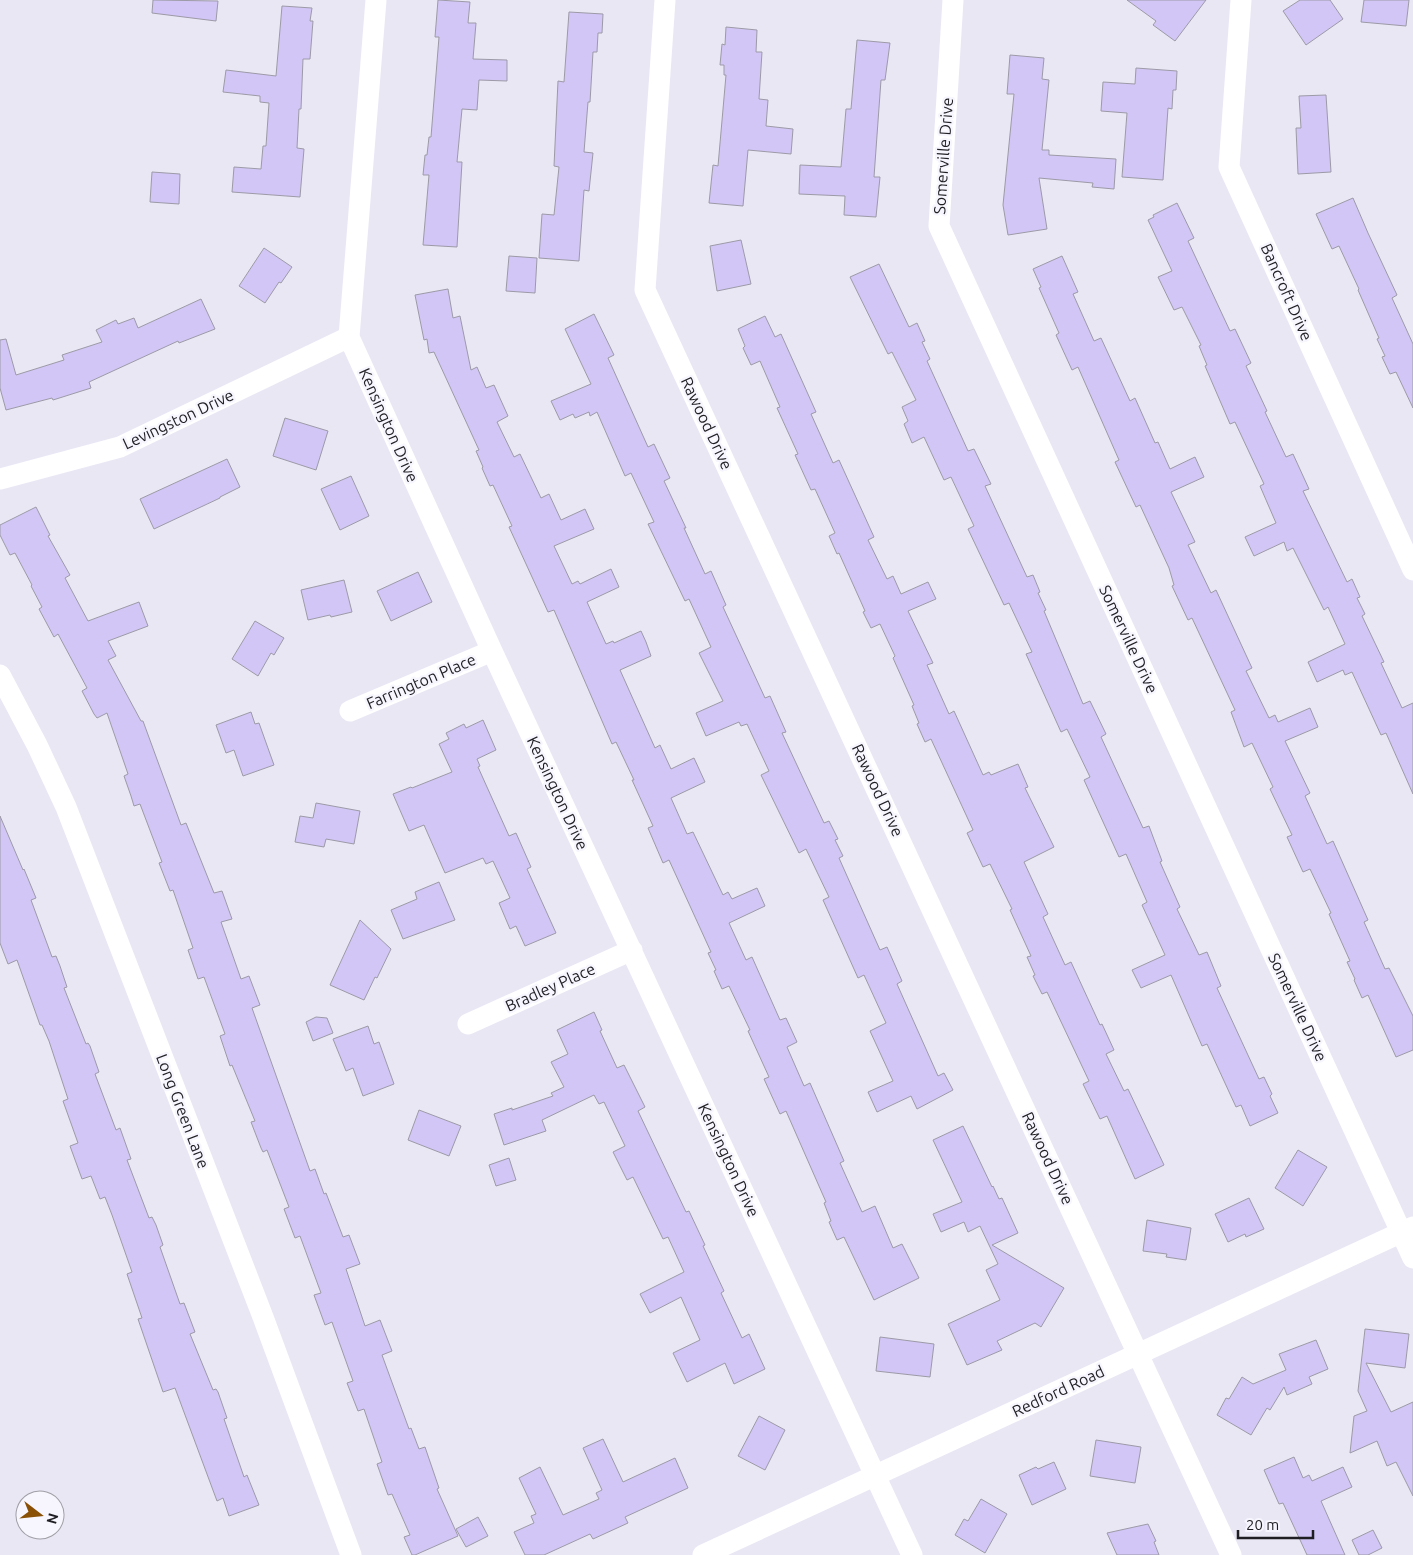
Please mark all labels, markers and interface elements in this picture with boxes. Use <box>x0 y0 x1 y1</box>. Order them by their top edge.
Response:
street label: Somerville Drive <box>930 97 956 215</box>
street label: Bancroft Drive <box>1258 241 1316 343</box>
street label: Kensington Drive <box>356 365 422 485</box>
street label: Rawood Drive <box>678 374 736 472</box>
street label: Levingston Drive <box>120 385 236 453</box>
street label: Somerville Drive <box>1096 582 1162 696</box>
street label: Farrington Place <box>364 650 478 712</box>
street label: Kensington Drive <box>524 733 592 853</box>
street label: Rawood Drive <box>849 741 907 839</box>
street label: Somerville Drive <box>1265 950 1331 1064</box>
street label: Bradley Place <box>502 959 598 1015</box>
street label: Long Green Lane <box>153 1051 213 1171</box>
street label: Kensington Drive <box>695 1100 763 1220</box>
street label: Rawood Drive <box>1019 1109 1077 1207</box>
street label: Redford Road <box>1009 1362 1107 1420</box>
north arrow <box>15 1490 65 1540</box>
scale bar <box>1238 1508 1313 1540</box>
text: N <box>43 1511 62 1526</box>
text: 20 m <box>1246 1516 1279 1533</box>

